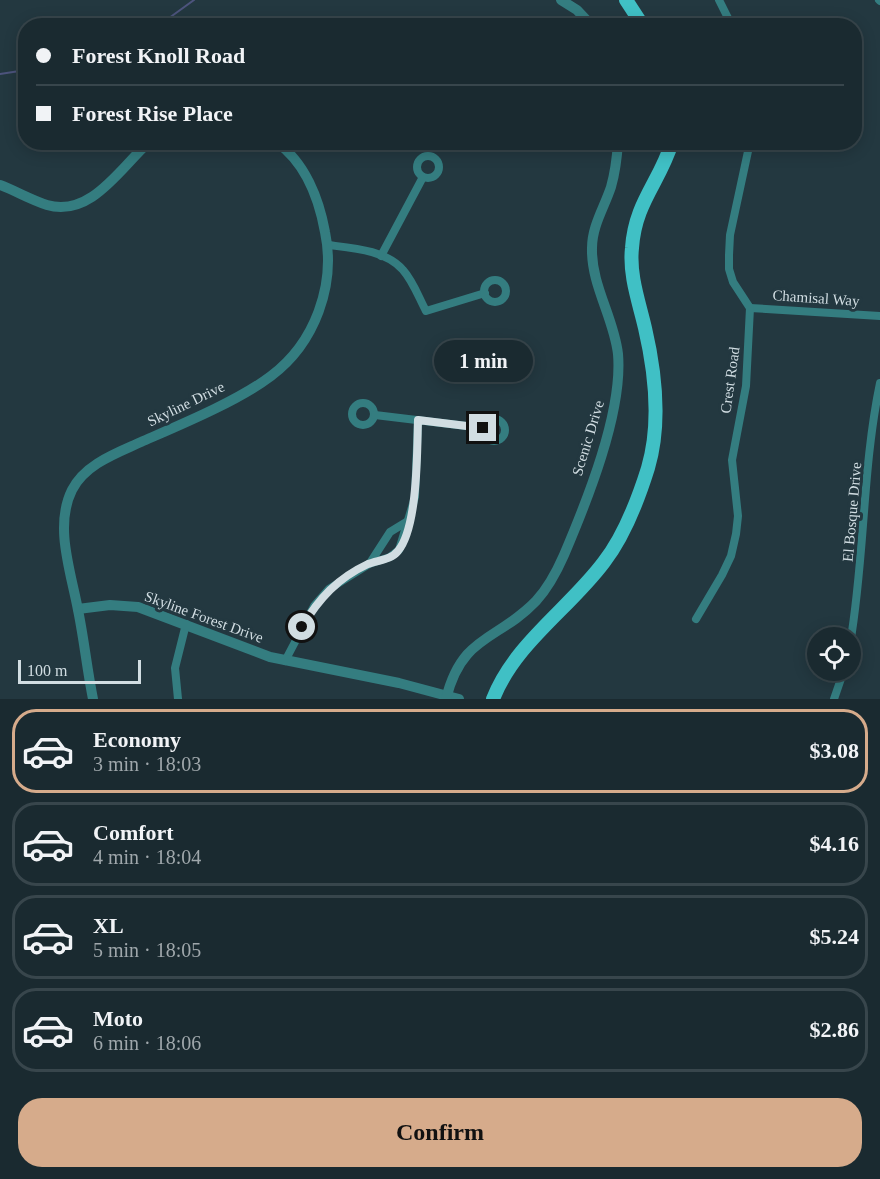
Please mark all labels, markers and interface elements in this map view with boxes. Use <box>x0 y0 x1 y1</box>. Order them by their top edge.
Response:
text: Forest Knoll Road <box>72 43 245 68</box>
text: Forest Rise Place <box>72 101 233 126</box>
street label: Chamisal Way <box>772 287 861 309</box>
callout: 1 min <box>434 341 532 383</box>
street label: Crest Road <box>717 345 743 414</box>
text: 1 min <box>459 350 508 372</box>
street label: Skyline Drive <box>145 378 227 430</box>
street label: Scenic Drive <box>569 398 607 478</box>
route end <box>469 414 496 441</box>
street label: El Bosque Drive <box>840 461 864 562</box>
street label: Skyline Forest Drive <box>143 588 266 646</box>
route start <box>288 613 315 640</box>
map controls <box>807 627 861 681</box>
button: locate <box>807 627 861 681</box>
scale bar <box>18 657 141 684</box>
text: 100 m <box>27 662 67 679</box>
icon: car <box>21 724 75 778</box>
text: Economy <box>93 727 181 752</box>
text: $3.08 <box>810 738 859 763</box>
text: 3 min · 18:03 <box>93 753 201 775</box>
icon: car <box>21 817 75 871</box>
text: Comfort <box>93 820 174 845</box>
text: $4.16 <box>810 831 859 856</box>
text: 4 min · 18:04 <box>93 846 201 868</box>
icon: car <box>21 910 75 964</box>
text: XL <box>93 913 124 938</box>
text: $5.24 <box>810 924 859 949</box>
text: 5 min · 18:05 <box>93 939 201 961</box>
icon: car <box>21 1003 75 1057</box>
text: Moto <box>93 1006 143 1031</box>
text: $2.86 <box>810 1017 859 1042</box>
text: 6 min · 18:06 <box>93 1032 201 1054</box>
button: Confirm <box>18 1098 862 1167</box>

